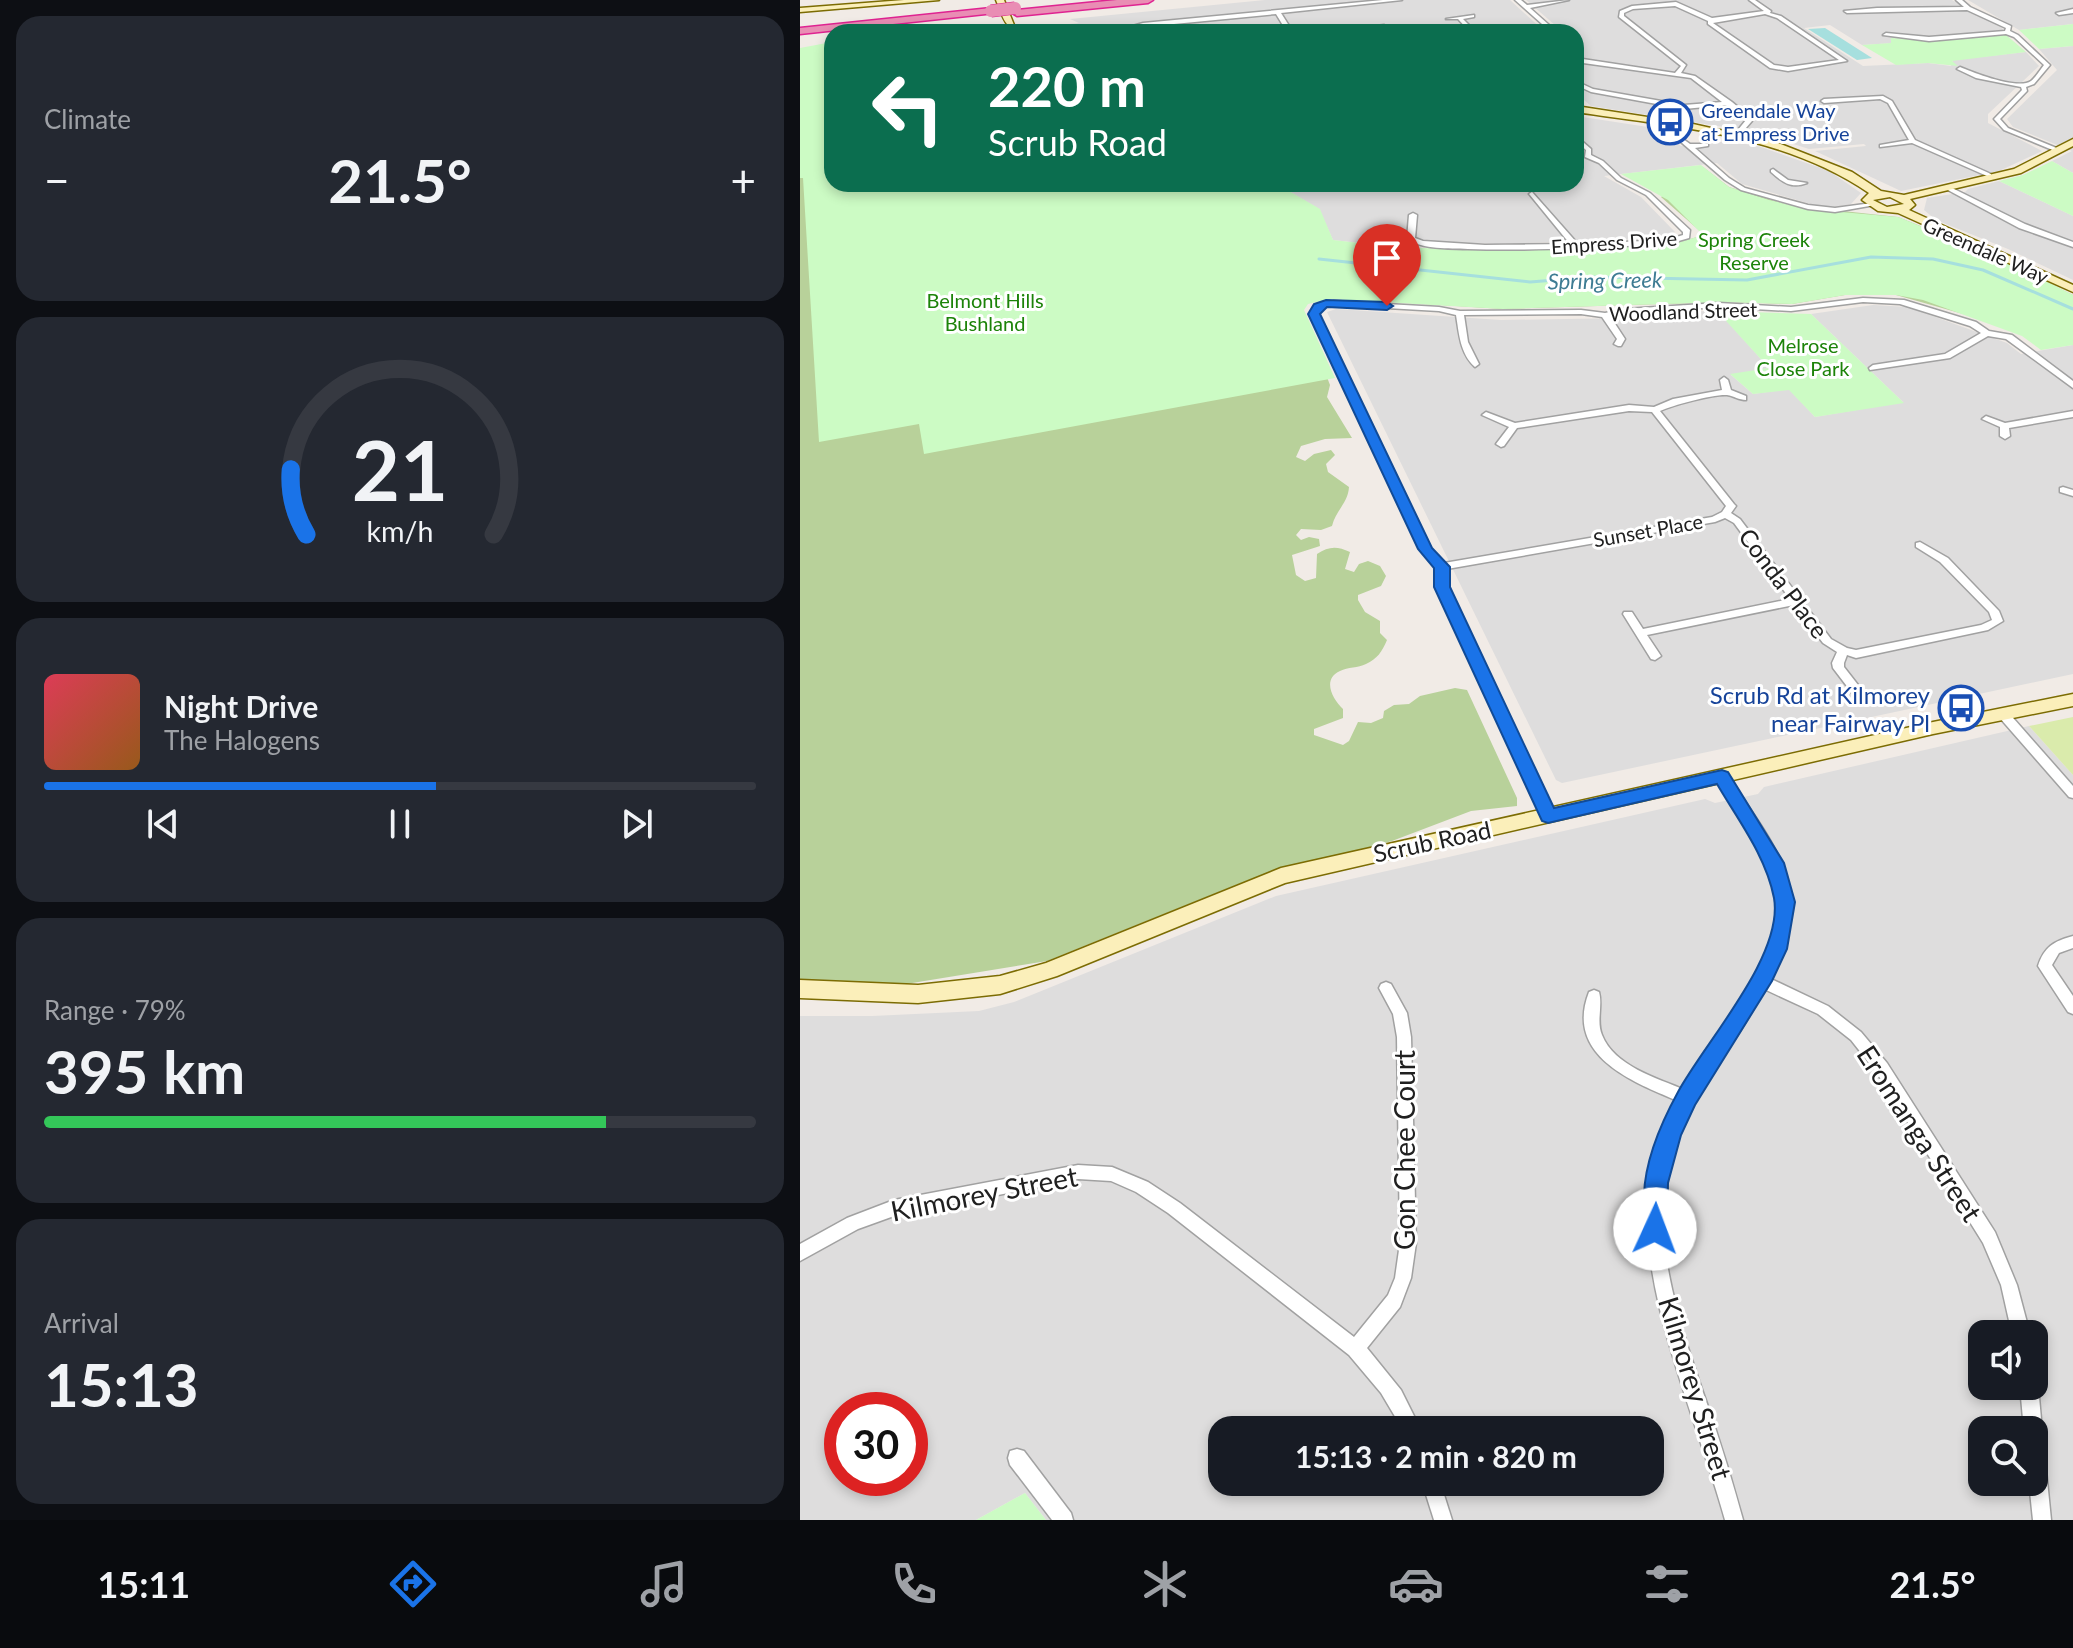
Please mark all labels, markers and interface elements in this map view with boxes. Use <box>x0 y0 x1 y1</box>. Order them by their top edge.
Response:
text: 220 m <box>988 52 1146 119</box>
icon: left <box>856 56 960 160</box>
bus stop icon: Greendale Way at Empress Drive <box>1646 98 1694 146</box>
place label: Greendale Way at Empress Drive <box>1701 98 1850 145</box>
text: Climate <box>44 103 131 135</box>
text: Scrub Road <box>988 120 1167 164</box>
text: 21.5° <box>328 144 472 216</box>
text: − <box>44 154 70 206</box>
text: + <box>730 154 756 206</box>
street label: Greendale Way <box>1920 212 2053 289</box>
pin <box>1353 224 1421 306</box>
street label: Empress Drive <box>1550 226 1678 258</box>
park label: Spring Creek Reserve <box>1698 227 1811 274</box>
icon: arrive <box>1365 236 1409 280</box>
water label: Spring Creek <box>1547 265 1663 294</box>
park label: Belmont Hills Bushland <box>926 288 1044 335</box>
street label: Woodland Street <box>1608 296 1758 326</box>
park label: Melrose Close Park <box>1757 333 1850 380</box>
text: 21 <box>352 419 448 519</box>
street label: Sunset Place <box>1591 509 1705 551</box>
text: km/h <box>367 514 433 548</box>
street label: Conda Place <box>1733 522 1835 644</box>
place label: Scrub Rd at Kilmorey near Fairway Pl <box>1710 680 1931 737</box>
bus stop icon: Scrub Rd at Kilmorey near Fairway Pl <box>1937 684 1985 732</box>
text: Night Drive <box>164 688 318 724</box>
text: The Halogens <box>164 724 320 756</box>
icon: previous <box>141 802 185 846</box>
icon: pause <box>378 802 422 846</box>
icon: next <box>615 802 659 846</box>
street label: Scrub Road <box>1371 814 1493 868</box>
text: Range · 79% <box>44 994 186 1026</box>
text: 395 km <box>44 1035 245 1107</box>
street label: Eromanga Street <box>1850 1039 1990 1227</box>
street label: Gon Chee Court <box>1387 1050 1421 1250</box>
street label: Kilmorey Street <box>888 1158 1080 1228</box>
position arrow <box>1613 1187 1697 1271</box>
street label: Kilmorey Street <box>1652 1292 1740 1484</box>
text: Arrival <box>44 1307 119 1339</box>
map controls <box>1968 1320 2048 1496</box>
button: sound <box>1968 1320 2048 1400</box>
text: 15:13 <box>44 1348 199 1420</box>
speed limit sign: 30 <box>824 1392 928 1496</box>
button: search <box>1968 1416 2048 1496</box>
text: 15:13 · 2 min · 820 m <box>1295 1438 1577 1474</box>
icon: directions <box>385 1556 441 1612</box>
icon: music <box>636 1556 692 1612</box>
icon: phone <box>886 1556 942 1612</box>
icon: climate <box>1137 1556 1193 1612</box>
icon: car <box>1388 1556 1444 1612</box>
icon: filters <box>1639 1556 1695 1612</box>
text: 15:11 <box>97 1562 190 1606</box>
text: 21.5° <box>1889 1562 1976 1606</box>

